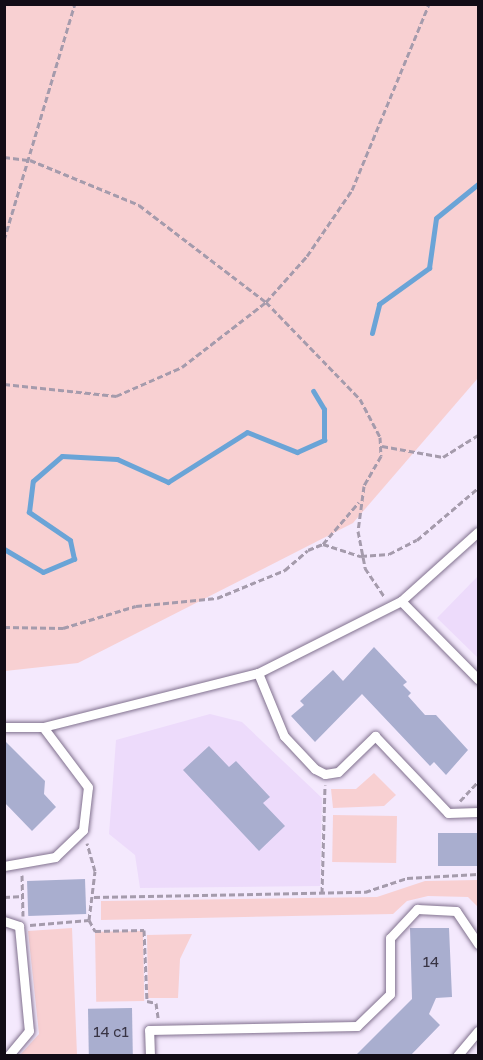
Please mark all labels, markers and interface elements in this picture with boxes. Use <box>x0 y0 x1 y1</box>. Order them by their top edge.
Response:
house number: 14 <box>423 953 439 971</box>
house number: 14 c1 <box>93 1023 129 1041</box>

